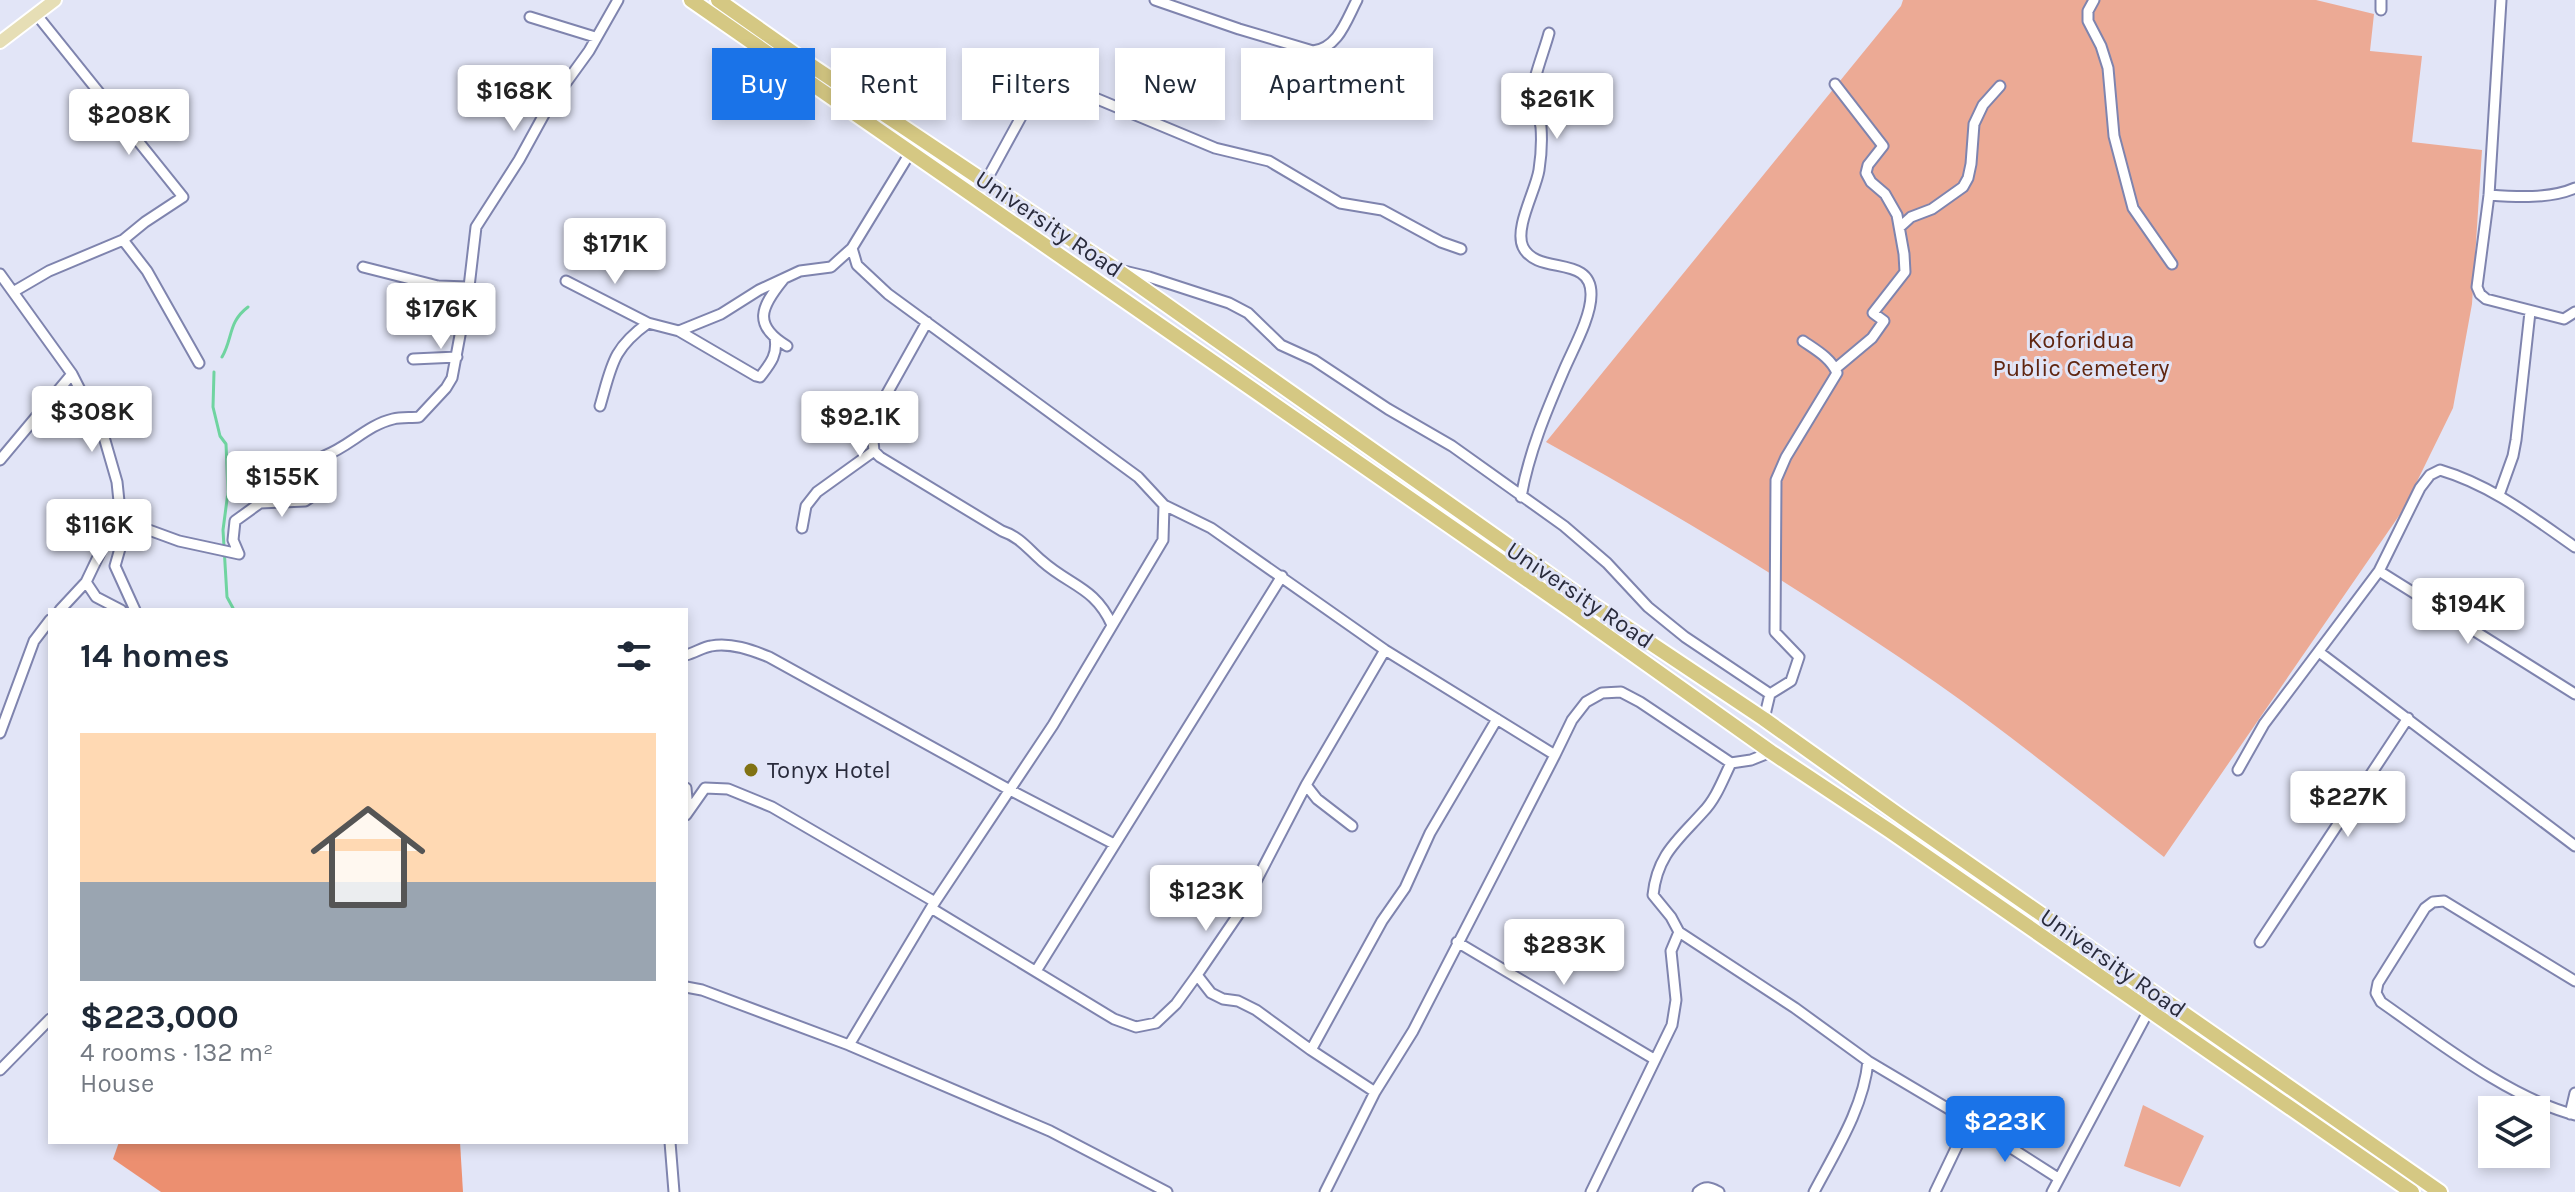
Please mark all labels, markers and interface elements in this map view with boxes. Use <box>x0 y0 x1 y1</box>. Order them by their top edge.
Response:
chip: Buy <box>712 48 815 120</box>
chip: Rent <box>831 48 946 120</box>
chip: Filters <box>962 48 1099 120</box>
chip: New <box>1115 48 1225 120</box>
chip: Apartment <box>1241 48 1433 120</box>
pin: $168K <box>458 65 570 133</box>
pin: $261K <box>1501 73 1613 141</box>
text: $168K <box>476 75 552 106</box>
text: $261K <box>1519 83 1595 114</box>
pin: $208K <box>73 89 185 157</box>
text: $208K <box>87 99 171 130</box>
street label: University Road <box>970 165 1128 283</box>
pin: $171K <box>559 218 671 286</box>
text: $171K <box>582 228 648 259</box>
pin: $176K <box>385 283 497 351</box>
text: $176K <box>405 293 477 324</box>
park label: Koforidua Public Cemetery <box>1992 326 2170 382</box>
pin: $308K <box>36 386 148 454</box>
pin: $92.1K <box>795 391 925 459</box>
text: $308K <box>50 396 134 427</box>
text: $92.1K <box>819 401 901 432</box>
pin: $155K <box>226 451 338 519</box>
text: $155K <box>245 461 319 492</box>
pin: $116K <box>43 499 155 567</box>
text: $116K <box>64 509 134 540</box>
street label: University Road <box>1501 536 1659 654</box>
pin: $194K <box>2412 578 2524 646</box>
text: $194K <box>2430 588 2506 619</box>
icon: filters <box>612 634 656 678</box>
text: 14 homes <box>80 636 230 676</box>
place label: Tonyx Hotel <box>767 756 891 784</box>
marker: Tonyx Hotel <box>742 761 760 779</box>
pin: $227K <box>2292 771 2404 839</box>
text: $227K <box>2308 781 2388 812</box>
icon: home <box>296 785 440 929</box>
pin: $123K <box>1150 865 1262 933</box>
text: $123K <box>1168 875 1244 906</box>
street label: University Road <box>2035 902 2191 1024</box>
pin: $283K <box>1508 919 1620 987</box>
text: $283K <box>1522 929 1606 960</box>
text: $223,000 <box>80 997 239 1037</box>
text: 4 rooms · 132 m² <box>80 1037 273 1068</box>
text: House <box>80 1068 154 1099</box>
pin: $223K <box>1949 1096 2061 1164</box>
map controls <box>2478 1096 2550 1168</box>
button: layers <box>2478 1096 2550 1168</box>
text: $223K <box>1964 1106 2046 1137</box>

